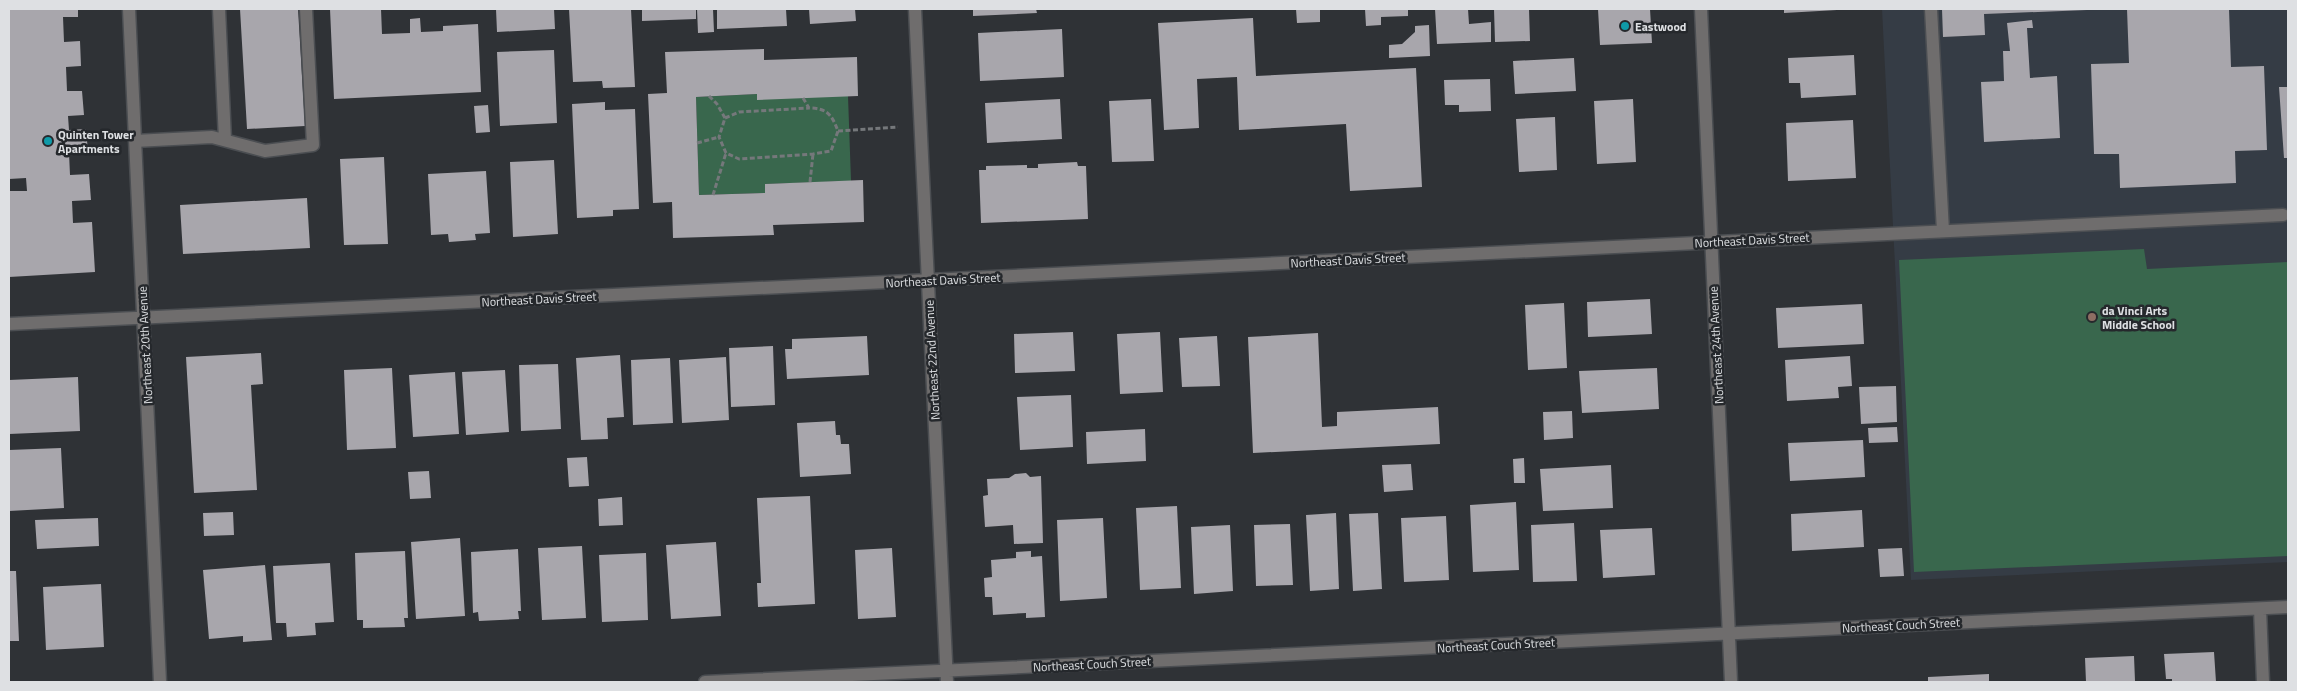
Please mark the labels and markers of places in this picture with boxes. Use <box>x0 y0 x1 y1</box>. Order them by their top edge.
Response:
place label: Eastwood <box>1635 17 1686 36</box>
marker: Eastwood <box>1619 20 1631 32</box>
place label: Quinten Tower Apartments <box>58 125 134 158</box>
marker: Quinten Tower Apartments <box>42 135 54 147</box>
place label: da Vinci Arts Middle School <box>2102 301 2175 334</box>
marker: da Vinci Arts Middle School <box>2086 311 2098 323</box>

